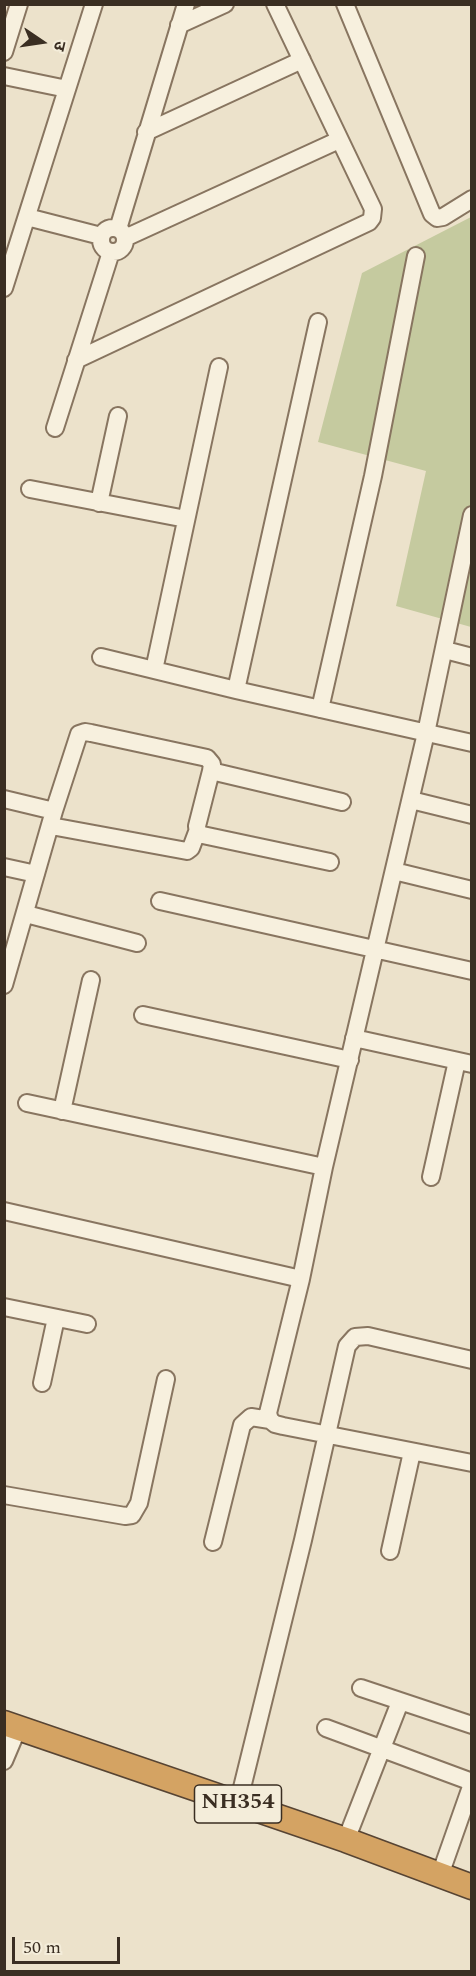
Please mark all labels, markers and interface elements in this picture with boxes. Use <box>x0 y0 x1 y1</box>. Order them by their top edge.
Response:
north arrow <box>12 12 72 72</box>
text: उ <box>47 39 72 53</box>
road number: NH354 <box>194 1785 282 1823</box>
scale bar <box>15 1925 123 1963</box>
text: 50 m <box>23 1934 61 1961</box>

